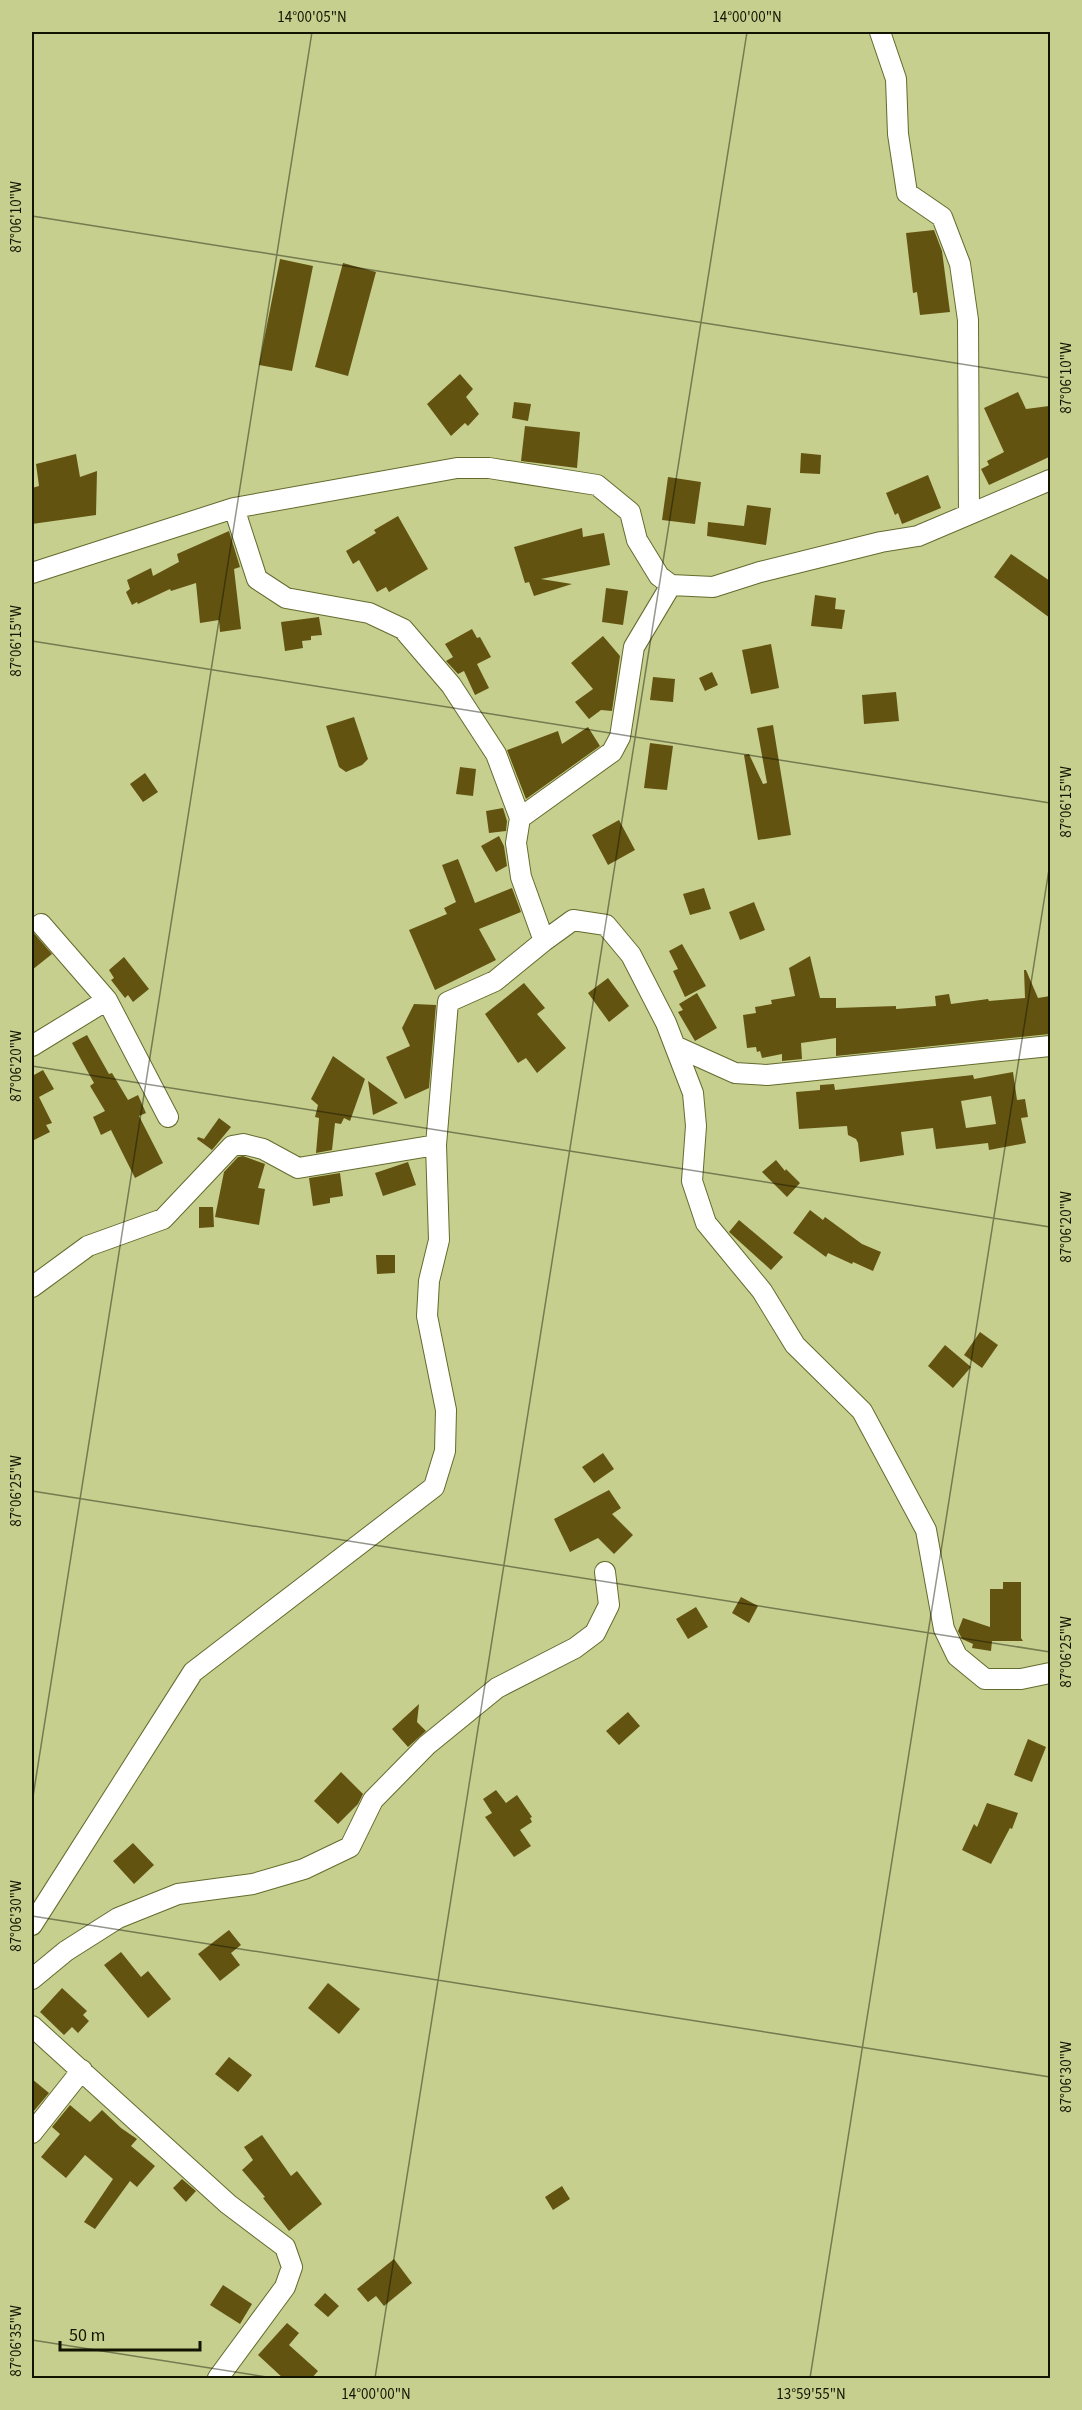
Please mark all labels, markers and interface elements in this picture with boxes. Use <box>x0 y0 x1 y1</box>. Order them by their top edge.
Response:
text: 14°00'05"N <box>277 7 347 28</box>
text: 14°00'00"N <box>712 7 782 28</box>
text: 87°06'10"W <box>6 181 27 253</box>
text: 87°06'10"W <box>1056 342 1077 414</box>
text: 87°06'15"W <box>6 605 27 677</box>
text: 87°06'15"W <box>1056 766 1077 838</box>
text: 87°06'20"W <box>6 1030 27 1102</box>
text: 87°06'20"W <box>1056 1191 1077 1263</box>
text: 87°06'25"W <box>6 1455 27 1527</box>
text: 87°06'25"W <box>1056 1616 1077 1688</box>
text: 87°06'30"W <box>6 1880 27 1952</box>
text: 87°06'30"W <box>1056 2041 1077 2113</box>
text: 87°06'35"W <box>6 2305 27 2377</box>
scale bar <box>60 2314 200 2352</box>
text: 50 m <box>69 2323 105 2348</box>
text: 14°00'00"N <box>341 2384 411 2405</box>
text: 13°59'55"N <box>776 2384 846 2405</box>

